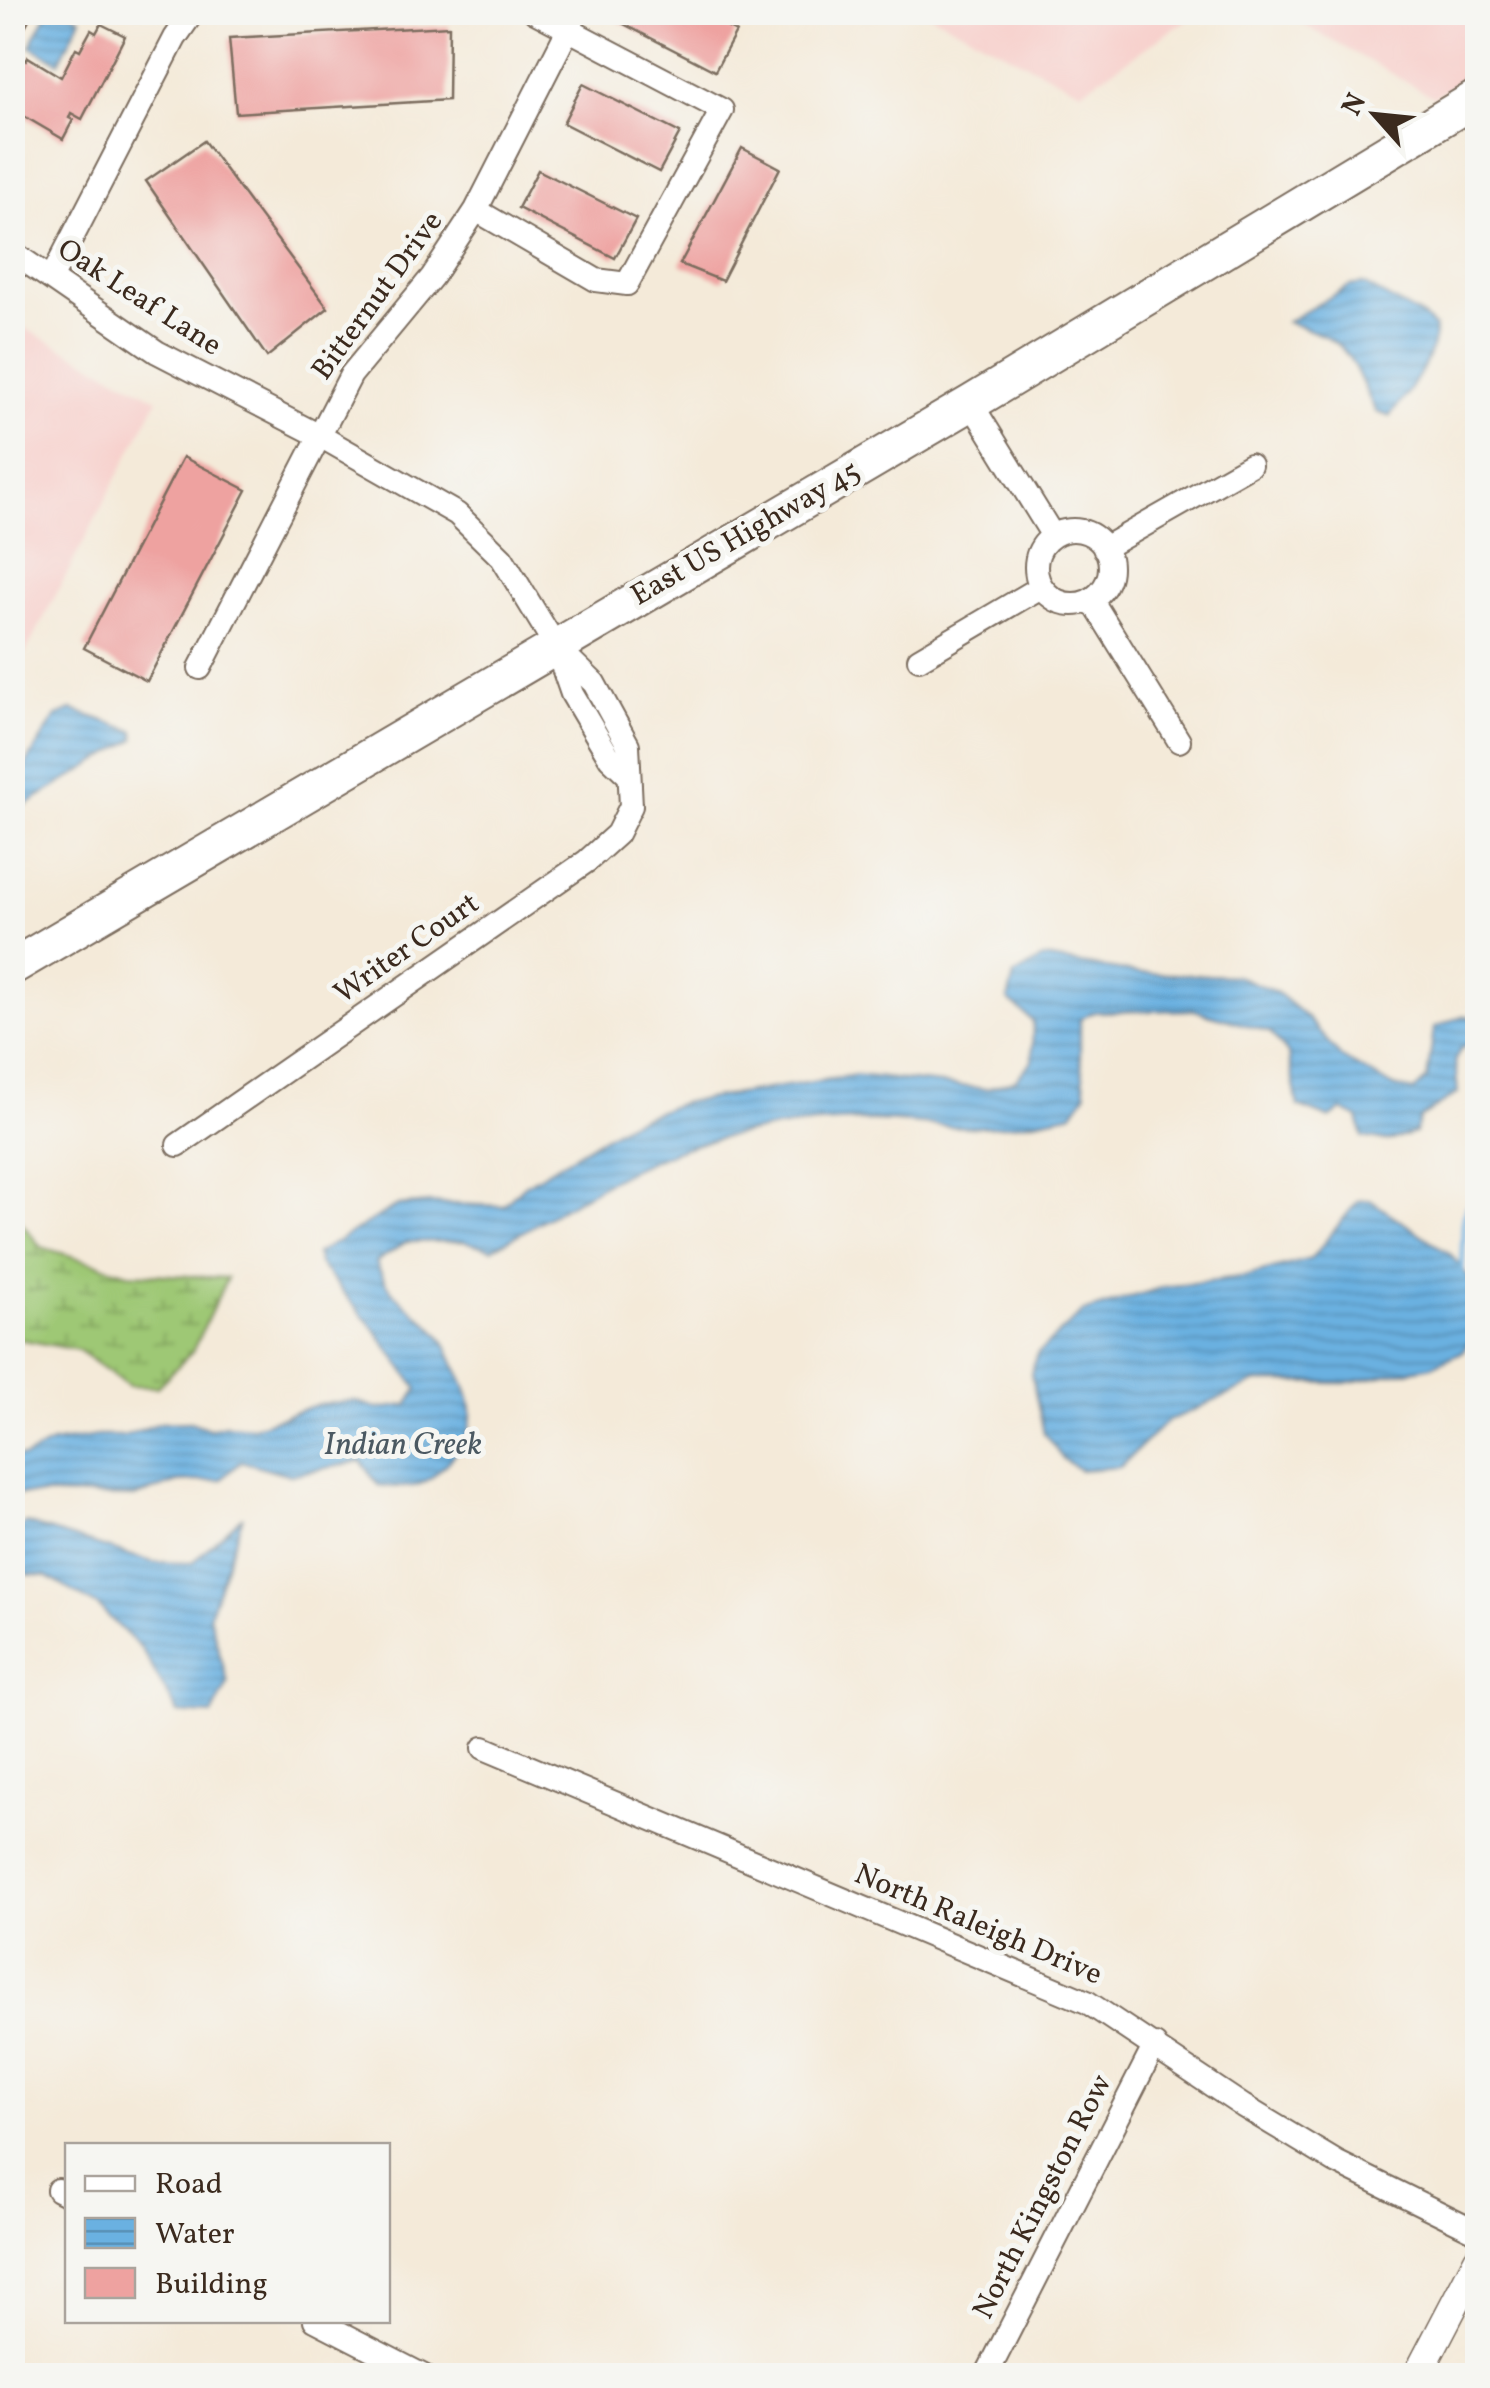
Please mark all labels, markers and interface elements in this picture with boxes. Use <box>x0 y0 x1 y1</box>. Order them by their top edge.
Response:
north arrow <box>1325 65 1425 165</box>
text: N <box>1333 87 1377 123</box>
street label: Bitternut Drive <box>302 203 454 389</box>
street label: Oak Leaf Lane <box>49 229 229 367</box>
street label: East US Highway 45 <box>623 451 869 617</box>
street label: Writer Court <box>326 883 488 1015</box>
water label: Indian Creek <box>324 1424 482 1468</box>
street label: North Raleigh Drive <box>848 1854 1108 1996</box>
street label: North Kingston Row <box>963 2067 1123 2327</box>
legend <box>65 2143 390 2323</box>
text: Road <box>155 2164 223 2206</box>
text: Water <box>155 2214 235 2256</box>
text: Building <box>155 2264 268 2306</box>

